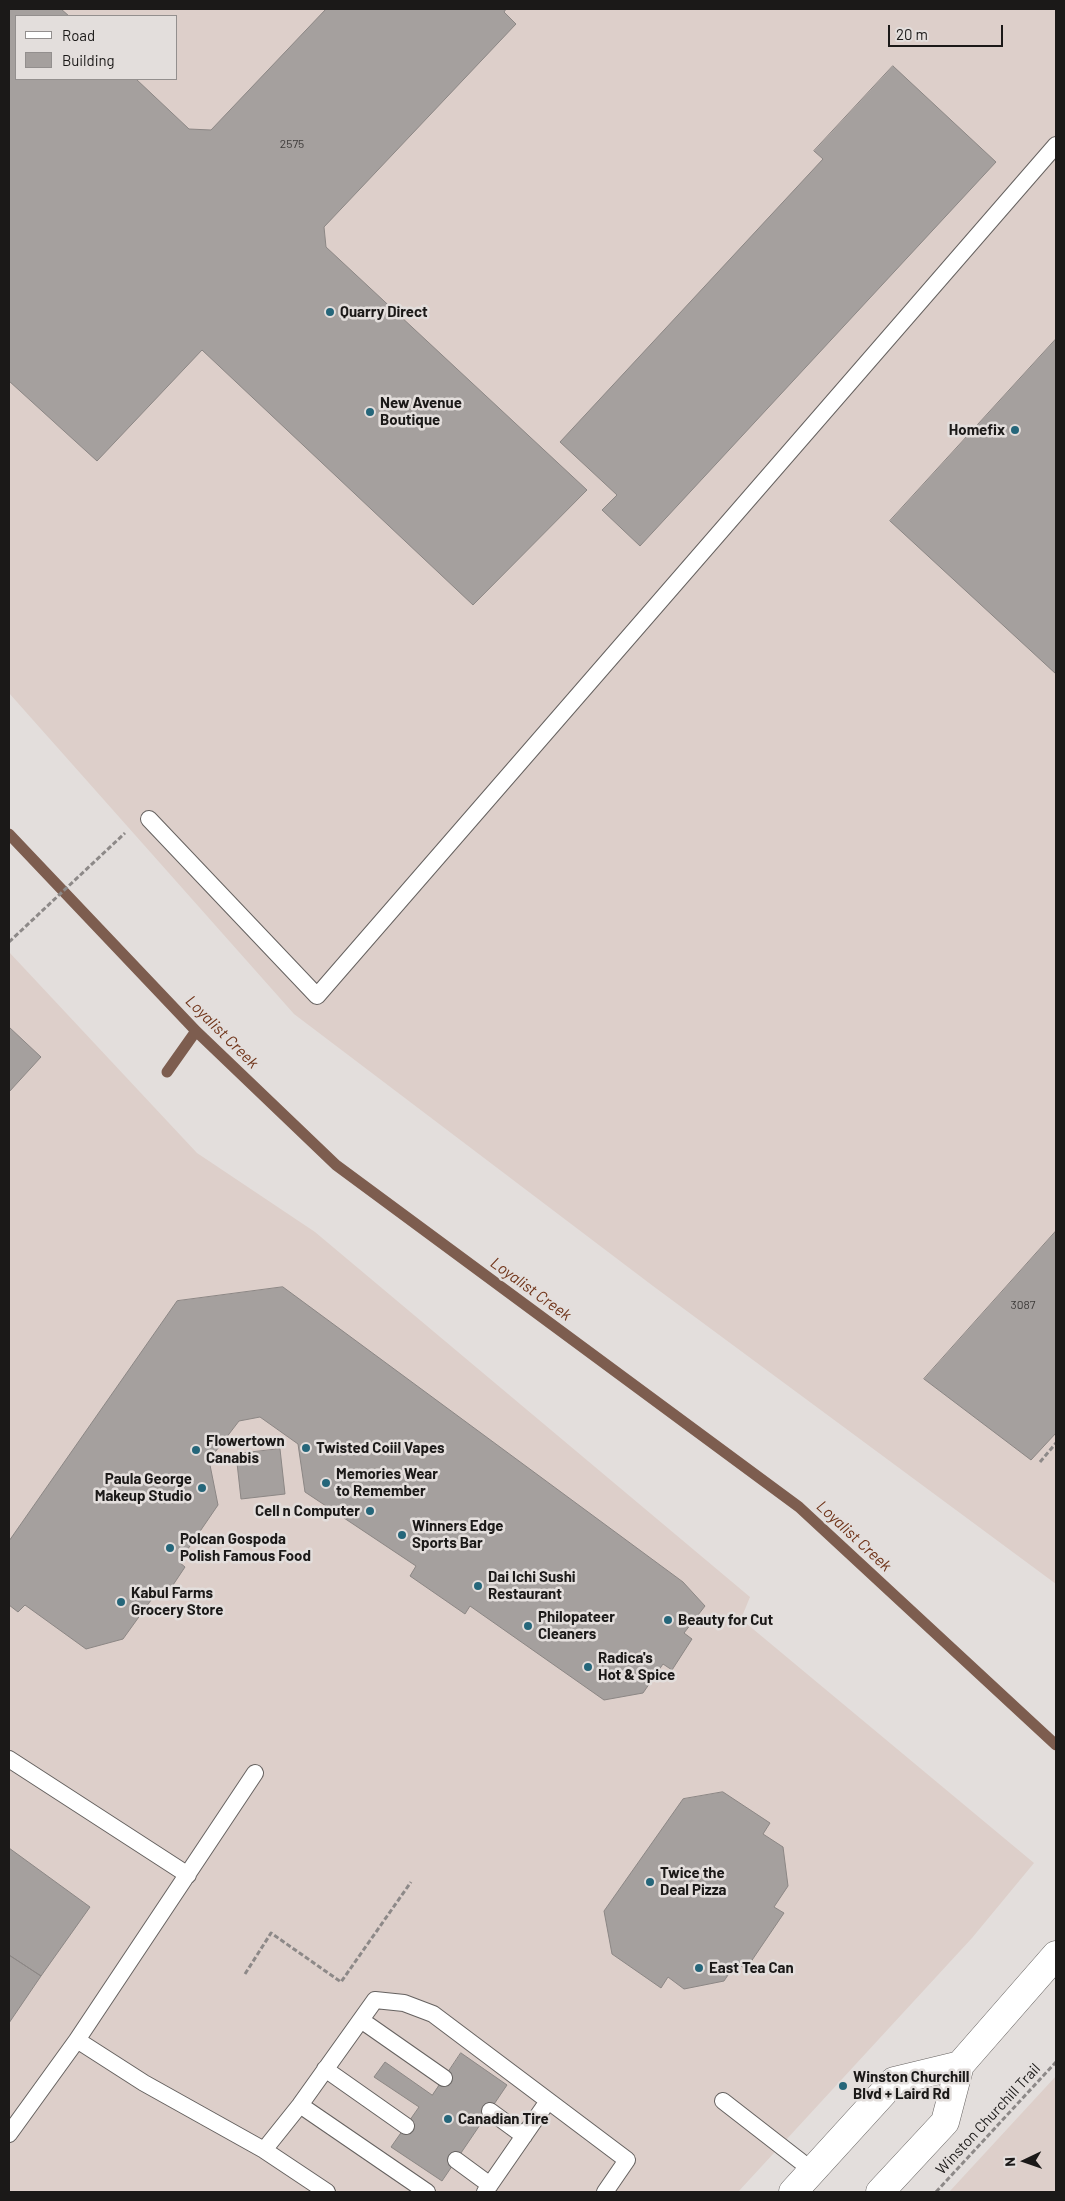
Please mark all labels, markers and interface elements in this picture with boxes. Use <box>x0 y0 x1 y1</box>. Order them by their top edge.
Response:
legend <box>15 15 178 80</box>
scale bar <box>890 15 1005 47</box>
text: 20 m <box>896 25 928 43</box>
text: Road <box>62 26 95 44</box>
text: Building <box>62 51 115 69</box>
house number: 2575 <box>280 137 304 151</box>
place label: Quarry Direct <box>340 303 428 321</box>
marker: Quarry Direct <box>324 306 336 318</box>
place label: New Avenue Boutique <box>380 394 462 429</box>
marker: New Avenue Boutique <box>364 406 376 418</box>
place label: Homefix <box>949 421 1005 439</box>
marker: Homefix <box>1009 424 1021 436</box>
water label: Loyalist Creek <box>182 992 262 1072</box>
water label: Loyalist Creek <box>487 1253 575 1325</box>
house number: 3087 <box>1011 1298 1035 1312</box>
place label: Flowertown Canabis <box>206 1432 285 1467</box>
place label: Twisted Coiil Vapes <box>316 1439 445 1457</box>
marker: Twisted Coiil Vapes <box>300 1442 312 1454</box>
marker: Flowertown Canabis <box>190 1444 202 1456</box>
place label: Memories Wear to Remember <box>336 1465 438 1500</box>
place label: Paula George Makeup Studio <box>95 1470 192 1505</box>
marker: Memories Wear to Remember <box>320 1477 332 1489</box>
marker: Paula George Makeup Studio <box>196 1482 208 1494</box>
water label: Loyalist Creek <box>813 1496 895 1576</box>
place label: Cell n Computer <box>255 1502 360 1520</box>
marker: Cell n Computer <box>364 1505 376 1517</box>
place label: Winners Edge Sports Bar <box>412 1517 503 1552</box>
marker: Winners Edge Sports Bar <box>396 1529 408 1541</box>
place label: Polcan Gospoda Polish Famous Food <box>180 1530 311 1565</box>
marker: Polcan Gospoda Polish Famous Food <box>164 1542 176 1554</box>
place label: Dai Ichi Sushi Restaurant <box>488 1568 576 1603</box>
marker: Dai Ichi Sushi Restaurant <box>472 1580 484 1592</box>
place label: Kabul Farms Grocery Store <box>131 1584 223 1619</box>
marker: Kabul Farms Grocery Store <box>115 1596 127 1608</box>
place label: Philopateer Cleaners <box>538 1608 615 1643</box>
place label: Beauty for Cut <box>678 1611 773 1629</box>
marker: Beauty for Cut <box>662 1614 674 1626</box>
marker: Philopateer Cleaners <box>522 1620 534 1632</box>
place label: Radica's Hot & Spice <box>598 1649 675 1684</box>
marker: Radica's Hot & Spice <box>582 1661 594 1673</box>
place label: Twice the Deal Pizza <box>660 1864 726 1899</box>
marker: Twice the Deal Pizza <box>644 1876 656 1888</box>
place label: East Tea Can <box>709 1959 794 1977</box>
marker: East Tea Can <box>693 1962 705 1974</box>
street label: Winston Churchill Trail <box>932 2060 1044 2178</box>
place label: Winston Churchill Blvd + Laird Rd <box>853 2068 969 2103</box>
marker: Winston Churchill Blvd + Laird Rd <box>837 2080 849 2092</box>
place label: Canadian Tire <box>458 2110 549 2128</box>
marker: Canadian Tire <box>442 2113 454 2125</box>
north arrow <box>1000 2136 1050 2186</box>
text: N <box>1001 2157 1018 2167</box>

